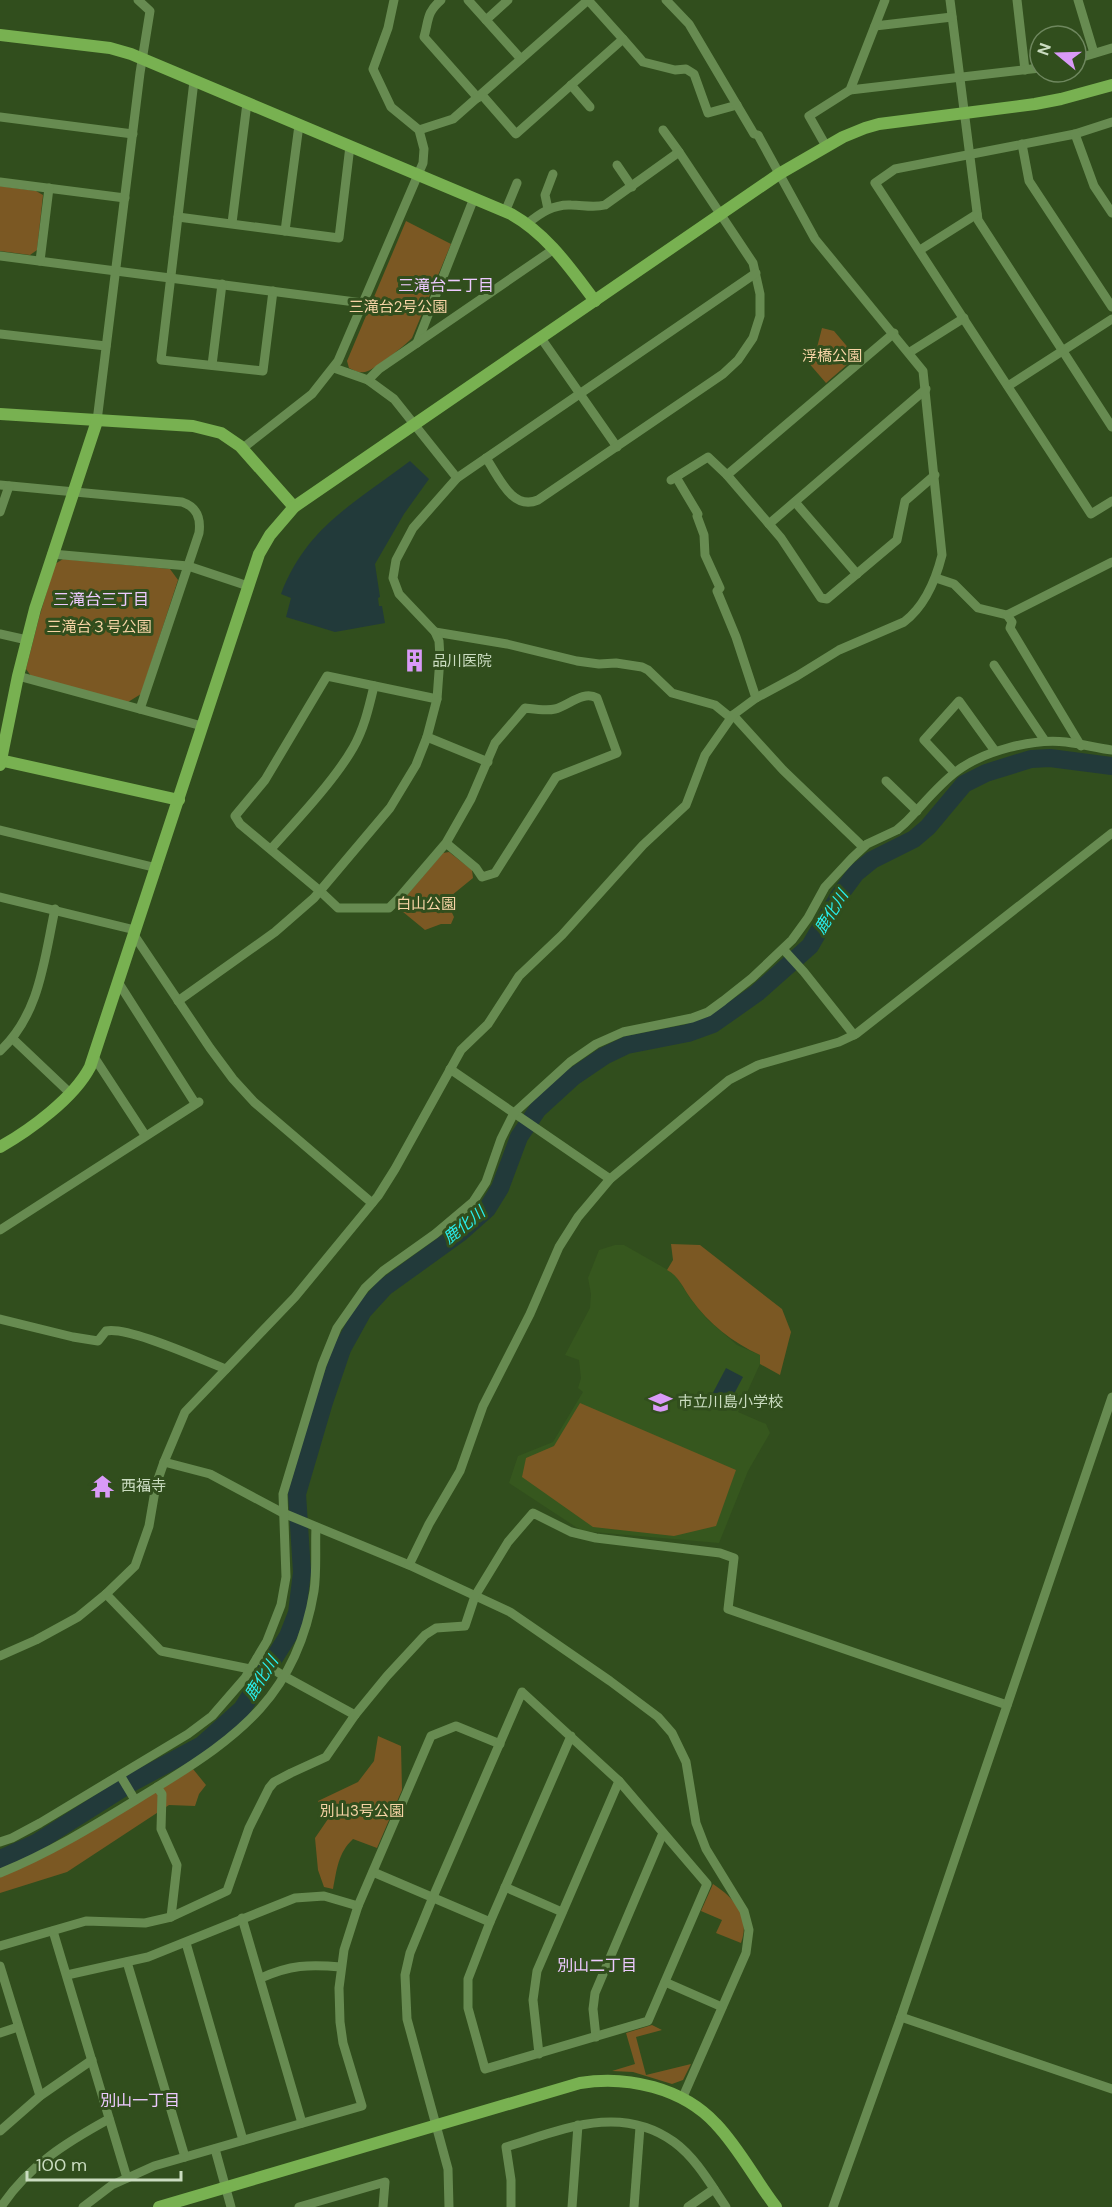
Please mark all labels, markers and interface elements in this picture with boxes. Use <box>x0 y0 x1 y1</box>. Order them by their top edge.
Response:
north arrow <box>1028 24 1088 84</box>
text: N <box>1032 40 1056 58</box>
district label: 三滝台二丁目 <box>398 275 494 296</box>
park label: 三滝台2号公園 <box>349 297 447 317</box>
park label: 浮橋公園 <box>802 346 862 366</box>
district label: 三滝台三丁目 <box>53 589 149 610</box>
park label: 三滝台３号公園 <box>46 617 152 637</box>
building icon: 品川医院 <box>401 648 427 674</box>
place label: 品川医院 <box>432 651 492 671</box>
water label: 鹿化川 <box>809 884 854 938</box>
park label: 白山公園 <box>396 894 456 914</box>
water label: 鹿化川 <box>439 1200 491 1248</box>
school or university icon: 市立川島小学校 <box>647 1389 673 1415</box>
place label: 市立川島小学校 <box>678 1392 783 1412</box>
temple icon: 西福寺 <box>90 1473 116 1499</box>
place label: 西福寺 <box>121 1476 166 1496</box>
water label: 鹿化川 <box>239 1650 284 1704</box>
park label: 別山3号公園 <box>320 1801 404 1821</box>
district label: 別山二丁目 <box>557 1955 637 1976</box>
district label: 別山一丁目 <box>100 2090 180 2111</box>
scale bar <box>27 2144 182 2182</box>
text: 100 m <box>36 2153 87 2177</box>

